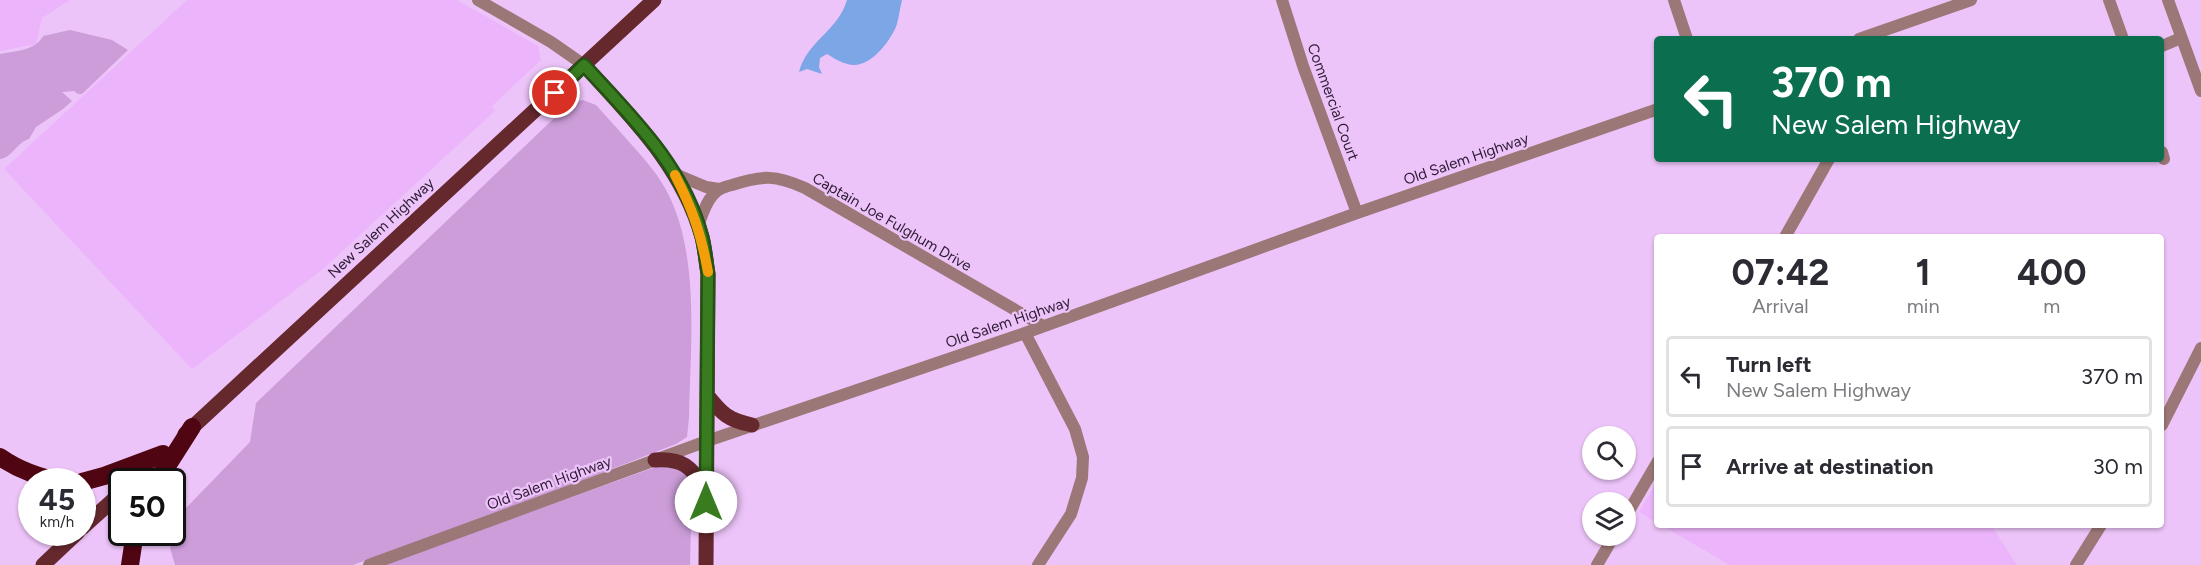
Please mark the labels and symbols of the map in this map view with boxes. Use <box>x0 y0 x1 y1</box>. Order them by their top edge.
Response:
street label: Commercial Court <box>1303 41 1363 163</box>
pin <box>529 67 580 118</box>
street label: Old Salem Highway <box>1401 129 1531 189</box>
street label: Captain Joe Fulghum Drive <box>809 169 975 275</box>
street label: New Salem Highway <box>324 174 438 282</box>
street label: Old Salem Highway <box>943 292 1073 352</box>
street label: Old Salem Highway <box>484 452 614 514</box>
speed limit sign: 50 <box>108 468 186 546</box>
position arrow <box>674 470 738 534</box>

